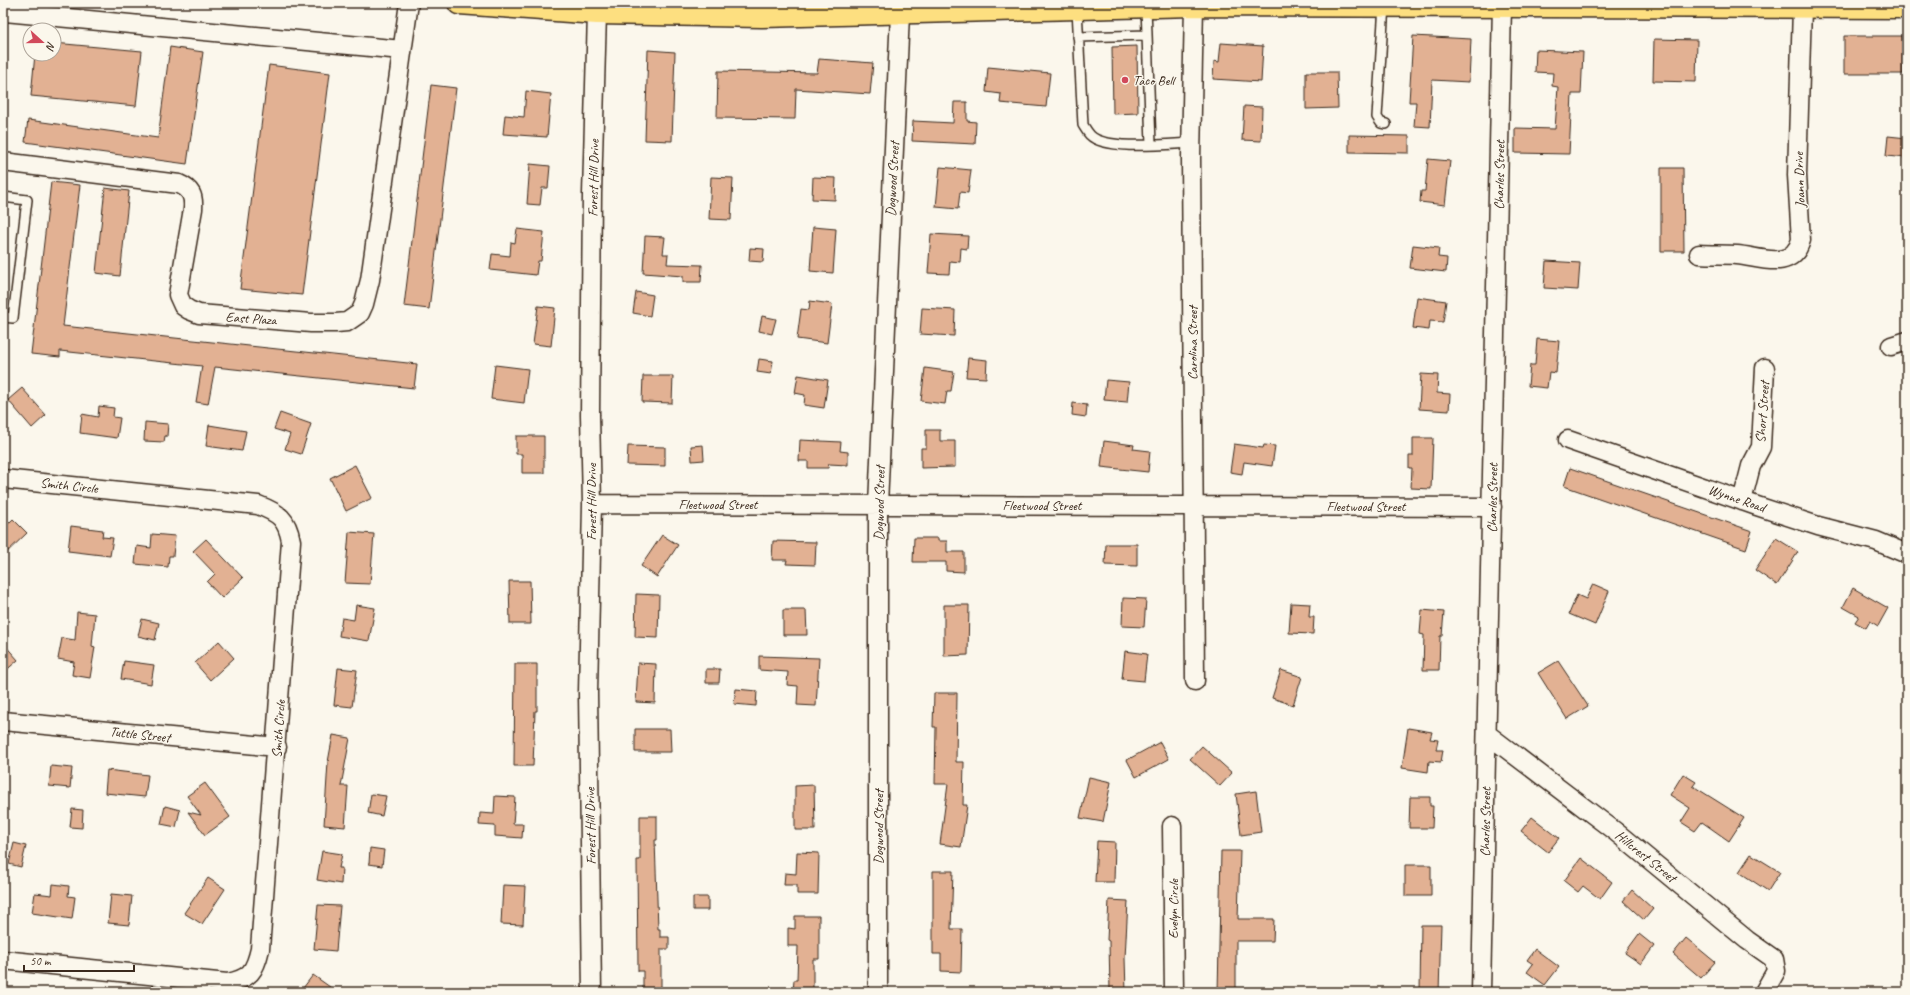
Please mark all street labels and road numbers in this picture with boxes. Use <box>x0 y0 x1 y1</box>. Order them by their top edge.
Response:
street label: Forest Hill Drive <box>584 138 603 217</box>
street label: Dogwood Street <box>882 139 903 217</box>
street label: Charles Street <box>1490 139 1509 210</box>
street label: Joann Drive <box>1790 150 1809 209</box>
street label: Carolina Street <box>1184 304 1201 380</box>
street label: East Plaza <box>225 308 278 329</box>
street label: Short Street <box>1752 378 1773 443</box>
street label: Forest Hill Drive <box>583 462 600 541</box>
street label: Charles Street <box>1483 462 1502 533</box>
street label: Dogwood Street <box>870 463 889 540</box>
street label: Smith Circle <box>39 474 100 497</box>
street label: Wynne Road <box>1706 481 1770 517</box>
street label: Fleetwood Street <box>679 496 759 513</box>
street label: Fleetwood Street <box>1003 497 1083 514</box>
street label: Fleetwood Street <box>1327 498 1407 515</box>
street label: Smith Circle <box>268 698 289 759</box>
street label: Tuttle Street <box>109 723 173 746</box>
street label: Forest Hill Drive <box>581 786 600 865</box>
street label: Charles Street <box>1476 786 1495 857</box>
street label: Dogwood Street <box>870 787 887 864</box>
street label: Hillcrest Street <box>1612 827 1681 888</box>
street label: Evelyn Circle <box>1165 878 1182 939</box>

